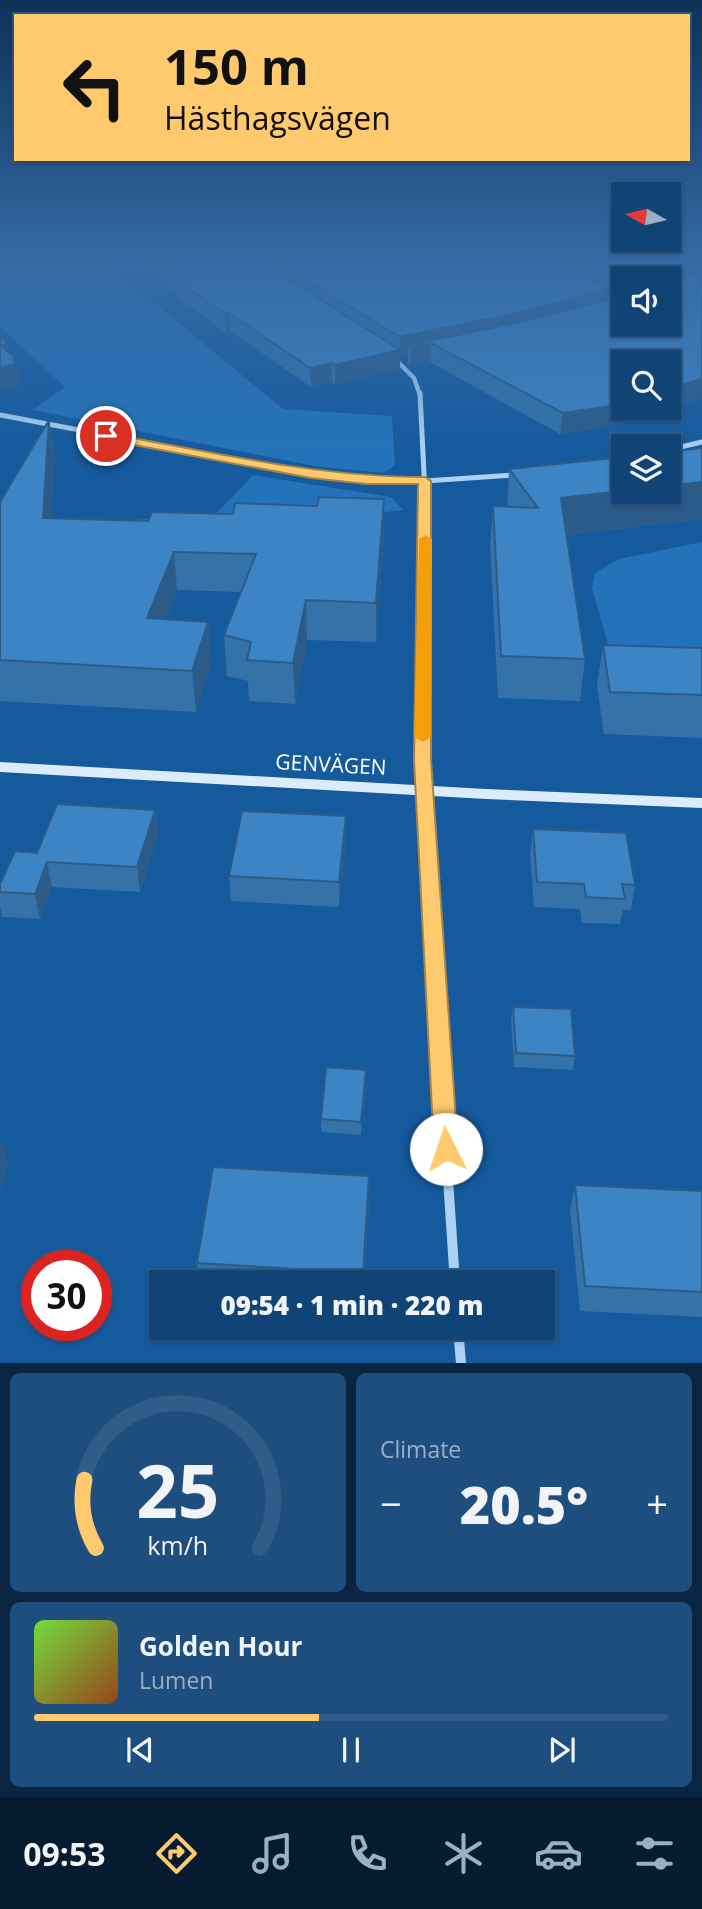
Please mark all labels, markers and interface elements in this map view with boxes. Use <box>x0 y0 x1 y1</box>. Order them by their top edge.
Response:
text: 150 m <box>164 33 309 99</box>
icon: left <box>49 42 140 133</box>
text: Hästhagsvägen <box>164 96 391 139</box>
north arrow <box>611 182 681 252</box>
map controls <box>611 182 681 504</box>
button: sound <box>611 266 681 336</box>
button: search <box>611 350 681 420</box>
pin <box>76 406 136 466</box>
icon: arrive <box>87 417 125 455</box>
button: layers <box>611 434 681 504</box>
street label: GENVÄGEN <box>275 747 387 781</box>
position arrow <box>409 1112 483 1186</box>
speed limit sign: 30 <box>21 1250 112 1341</box>
text: 09:54 · 1 min · 220 m <box>221 1287 483 1323</box>
text: Climate <box>380 1433 461 1465</box>
text: 25 <box>136 1441 220 1540</box>
text: 20.5° <box>460 1468 588 1539</box>
text: − <box>380 1477 402 1529</box>
text: + <box>646 1477 668 1529</box>
text: km/h <box>148 1528 208 1562</box>
text: Golden Hour <box>139 1628 302 1664</box>
text: Lumen <box>139 1664 213 1696</box>
icon: previous <box>121 1731 159 1769</box>
icon: pause <box>332 1731 370 1769</box>
icon: next <box>543 1731 581 1769</box>
icon: directions <box>152 1829 201 1878</box>
icon: music <box>248 1829 297 1878</box>
icon: phone <box>343 1829 392 1878</box>
icon: climate <box>439 1829 488 1878</box>
icon: car <box>534 1829 583 1878</box>
icon: filters <box>630 1829 679 1878</box>
text: 09:53 <box>23 1832 106 1875</box>

